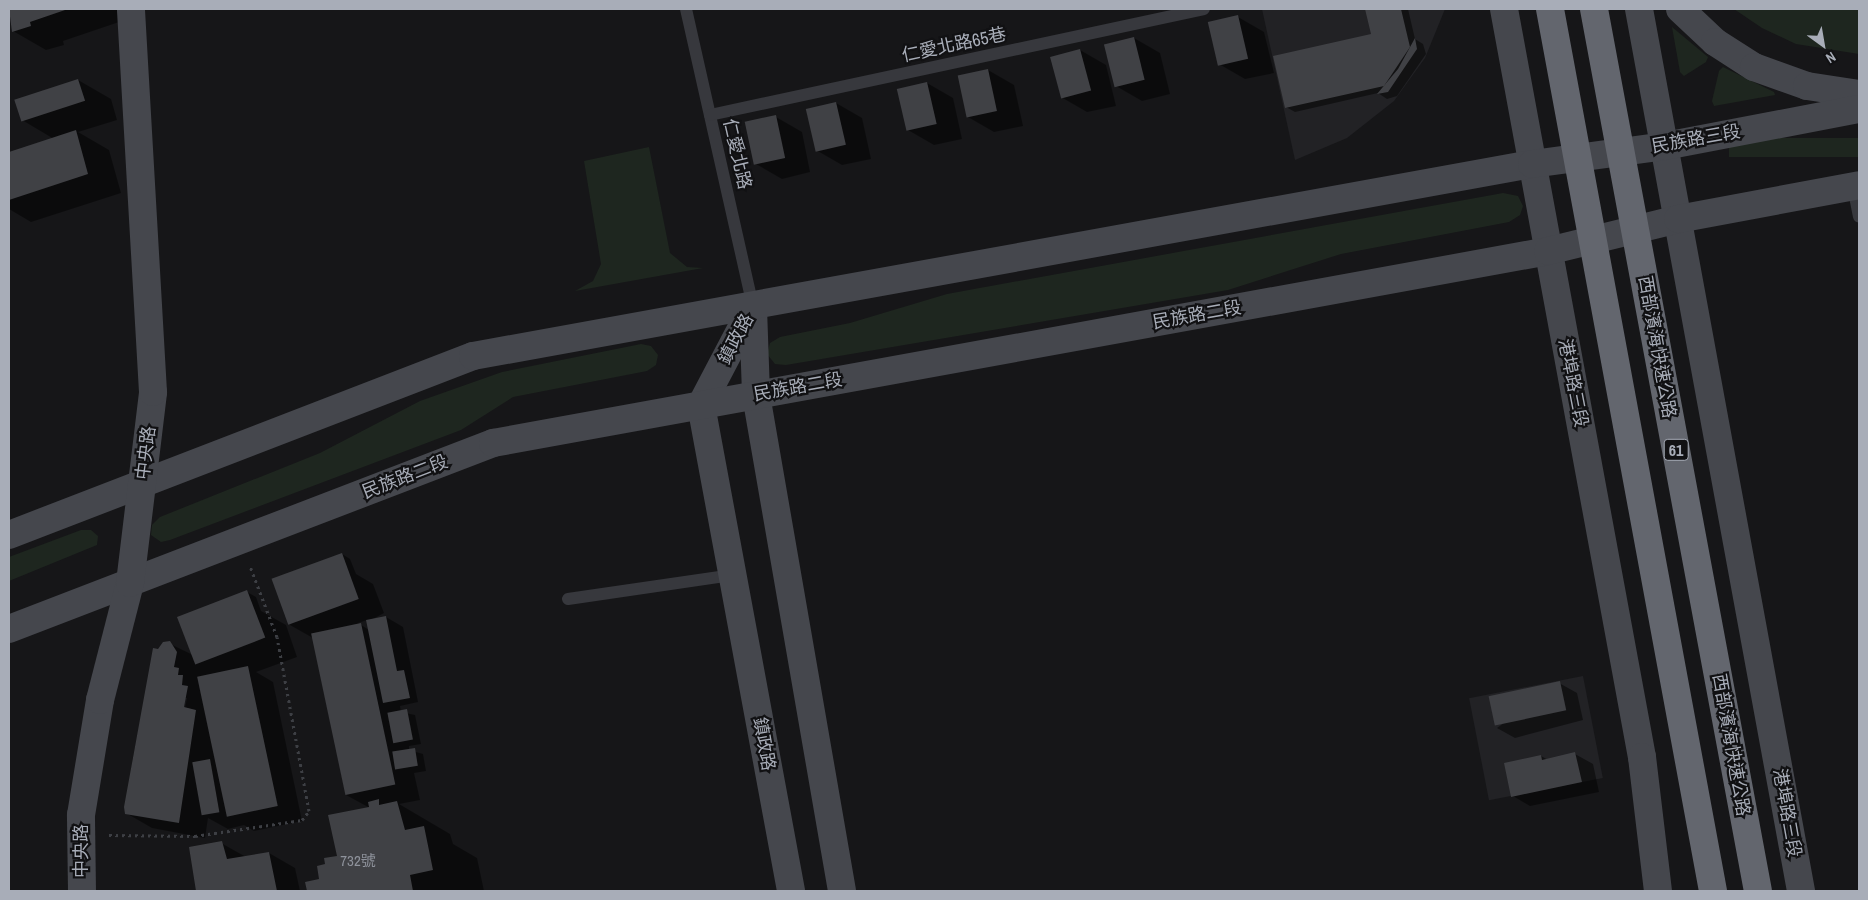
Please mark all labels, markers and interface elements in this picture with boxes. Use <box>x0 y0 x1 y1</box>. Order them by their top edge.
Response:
north arrow <box>1798 20 1848 70</box>
street label: 仁愛北路65巷 <box>900 23 1008 67</box>
text: N <box>1823 48 1839 68</box>
street label: 仁愛北路 <box>718 116 756 192</box>
street label: 民族路三段 <box>1650 121 1742 157</box>
street label: 西部濱海快速公路 <box>1634 274 1680 420</box>
street label: 民族路二段 <box>1151 297 1243 333</box>
street label: 鎮政路 <box>714 310 758 368</box>
street label: 港埠路三段 <box>1554 337 1592 429</box>
street label: 民族路二段 <box>752 369 844 405</box>
street label: 中央路 <box>132 425 160 481</box>
road number: 61 <box>1664 436 1688 464</box>
street label: 民族路二段 <box>359 451 451 503</box>
street label: 西部濱海快速公路 <box>1708 672 1754 818</box>
street label: 鎮政路 <box>749 716 779 772</box>
street label: 港埠路三段 <box>1769 767 1805 859</box>
street label: 中央路 <box>70 824 92 878</box>
house number: 732號 <box>340 852 376 870</box>

